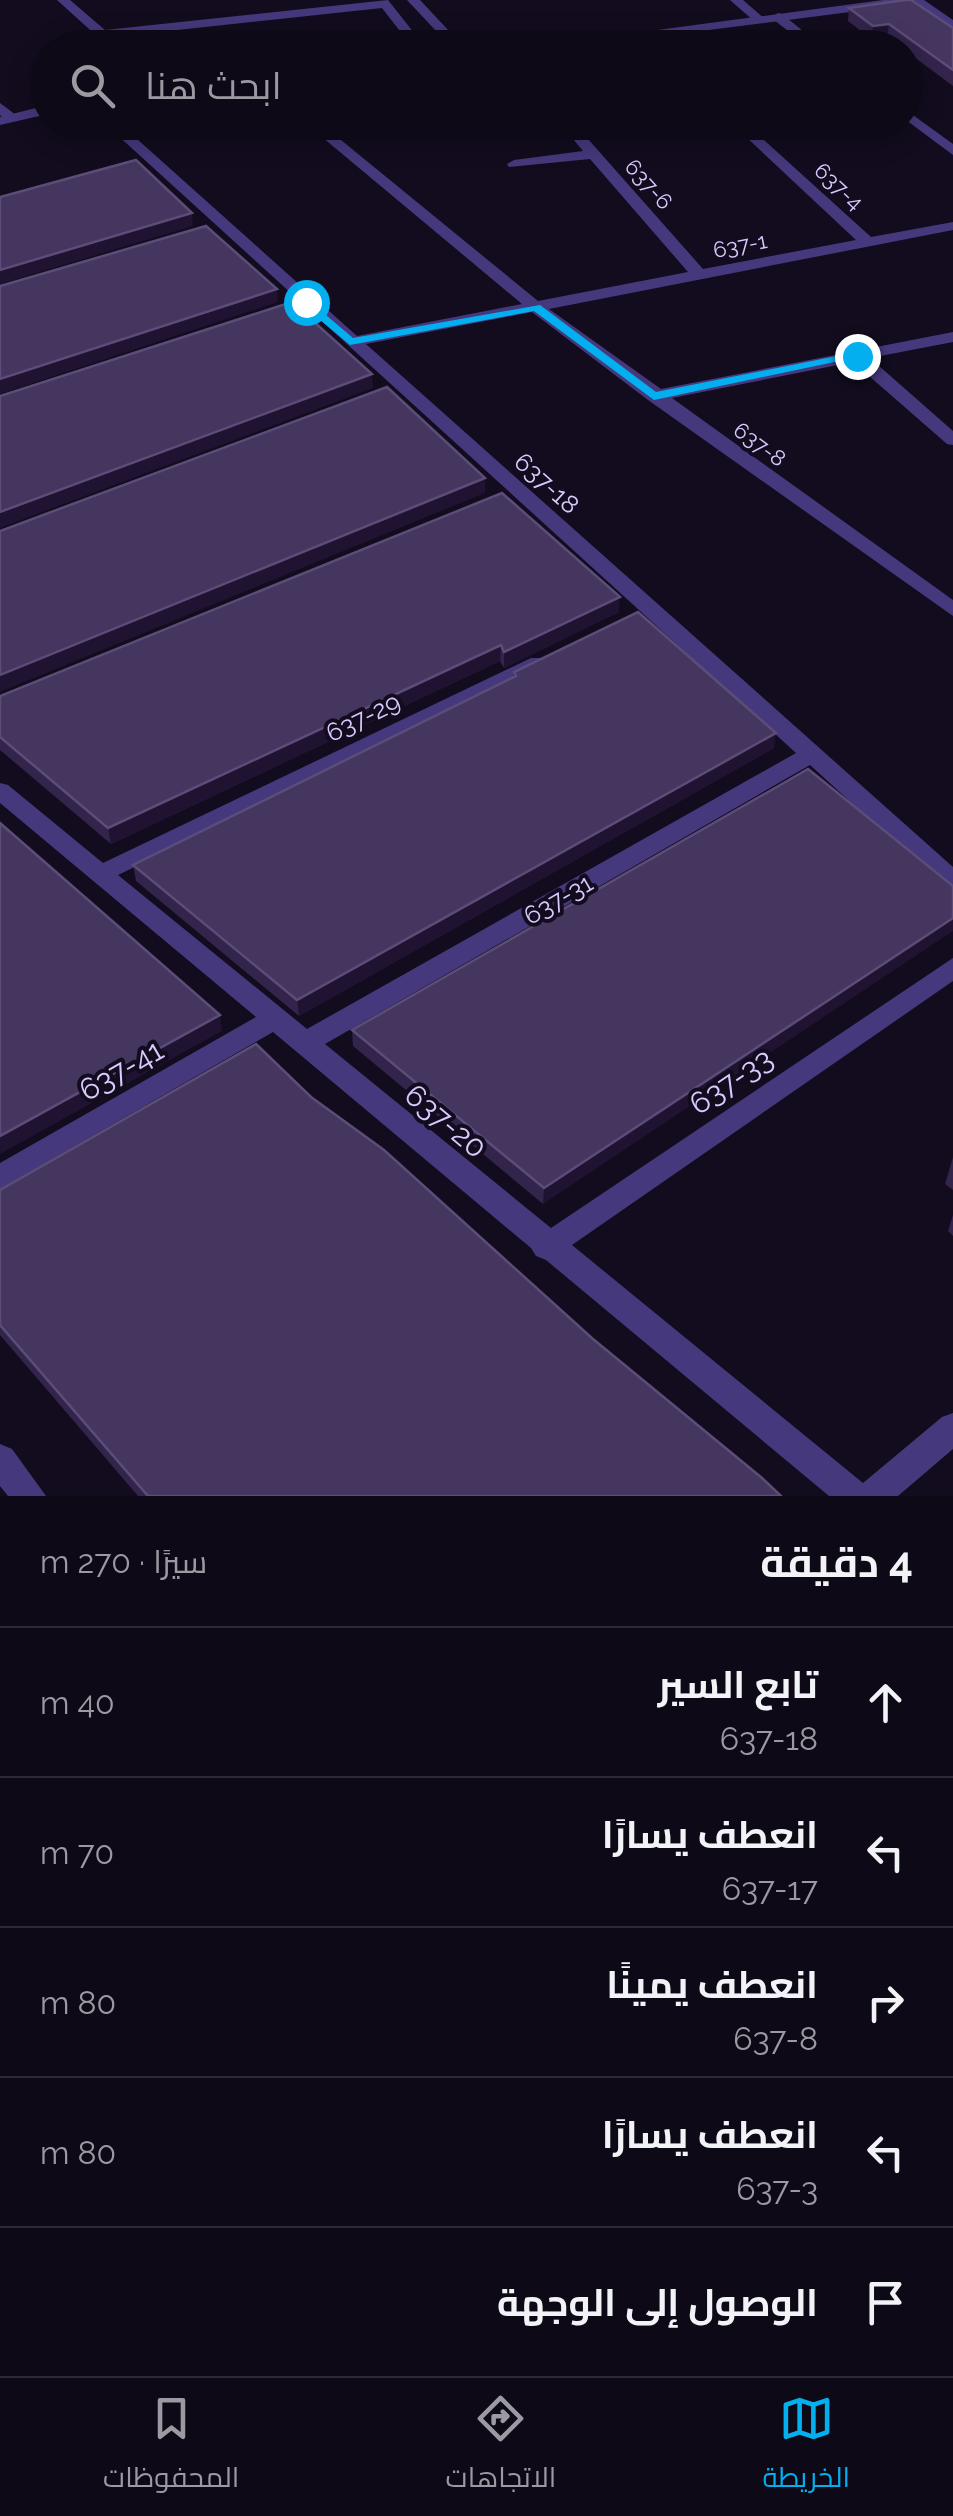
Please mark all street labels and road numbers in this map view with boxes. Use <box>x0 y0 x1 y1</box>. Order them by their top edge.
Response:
street label: 637-6 <box>620 154 678 214</box>
street label: 637-4 <box>809 157 869 215</box>
street label: 637-1 <box>711 227 769 263</box>
street label: 637-8 <box>729 416 791 472</box>
street label: 637-18 <box>508 446 586 520</box>
street label: 637-29 <box>321 686 405 748</box>
street label: 637-31 <box>518 867 598 931</box>
street label: 637-41 <box>73 1032 169 1108</box>
street label: 637-33 <box>683 1041 779 1121</box>
street label: 637-20 <box>398 1077 494 1165</box>

